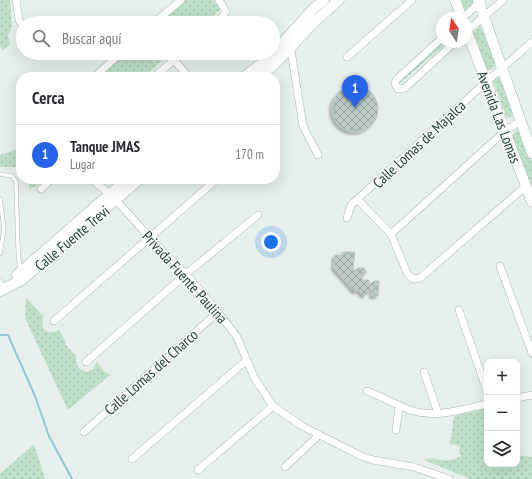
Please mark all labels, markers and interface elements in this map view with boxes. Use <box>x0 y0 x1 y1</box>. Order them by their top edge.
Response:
north arrow <box>436 12 472 48</box>
search box <box>16 16 280 60</box>
icon: search <box>30 27 52 49</box>
text: Buscar aquí <box>62 29 122 48</box>
street label: Avenida Las Lomas <box>473 68 525 166</box>
pin: 1 <box>342 75 368 108</box>
text: Cerca <box>32 87 65 109</box>
street label: Calle Lomas de Majalca <box>368 96 470 192</box>
text: Tanque JMAS <box>70 137 140 156</box>
text: 1 <box>42 146 48 163</box>
text: 170 m <box>235 146 264 163</box>
text: Lugar <box>70 156 95 173</box>
street label: Calle Fuente Trevi <box>31 201 113 275</box>
street label: Privada Fuente Paulina <box>138 227 232 327</box>
your location <box>261 232 281 252</box>
street label: Calle Lomas del Charco <box>100 325 202 419</box>
map controls <box>484 359 520 467</box>
button: + <box>484 359 520 395</box>
button: − <box>484 395 520 431</box>
button: layers <box>484 431 520 467</box>

